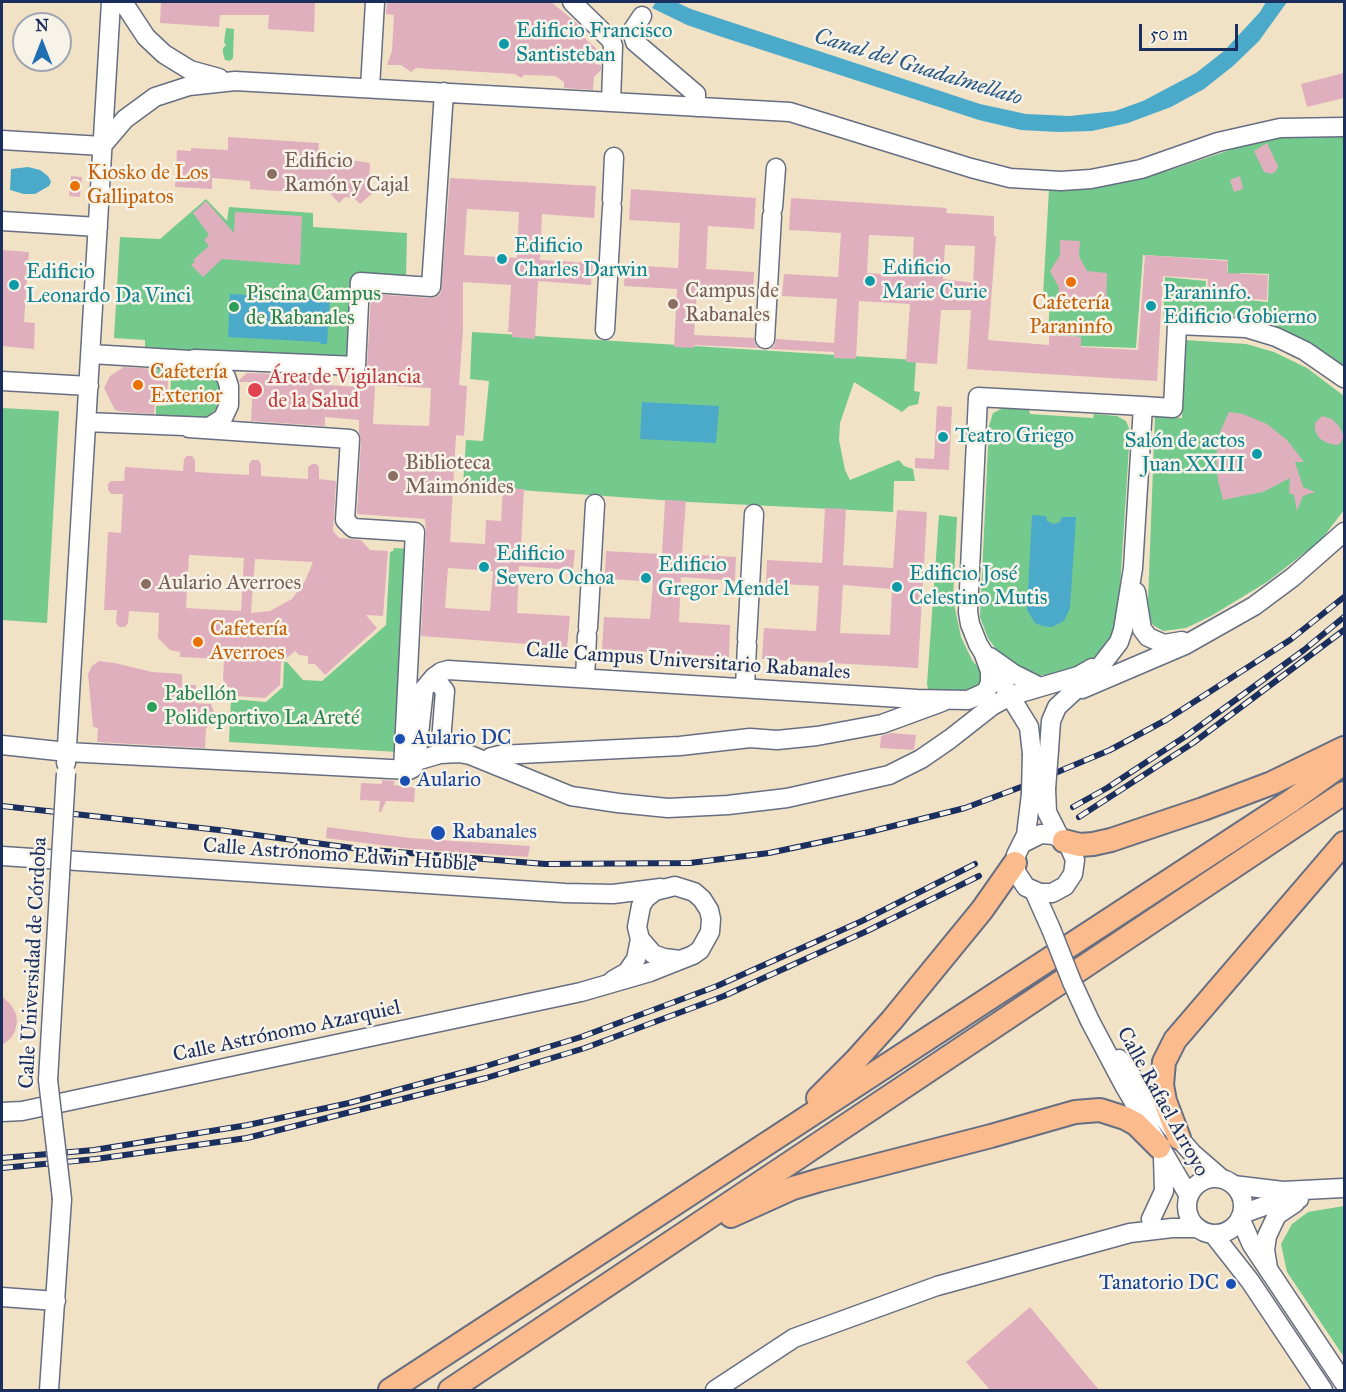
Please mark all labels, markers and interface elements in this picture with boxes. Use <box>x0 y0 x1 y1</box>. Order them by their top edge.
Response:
north arrow <box>12 12 72 72</box>
scale bar <box>1142 12 1241 50</box>
text: N <box>35 16 49 35</box>
place label: Edificio Francisco Santisteban <box>516 19 673 69</box>
text: 50 m <box>1150 23 1188 45</box>
water label: Canal del Guadalmellato <box>811 24 1025 112</box>
marker: Edificio Francisco Santisteban <box>497 37 511 51</box>
place label: Edificio Ramón y Cajal <box>284 149 409 199</box>
place label: Kiosko de Los Gallipatos <box>87 161 208 211</box>
marker: Edificio Ramón y Cajal <box>265 167 279 181</box>
marker: Kiosko de Los Gallipatos <box>68 179 82 193</box>
place label: Edificio Charles Darwin <box>514 234 648 284</box>
marker: Edificio Charles Darwin <box>495 252 509 266</box>
place label: Edificio Marie Curie <box>882 256 987 306</box>
place label: Edificio Leonardo Da Vinci <box>26 260 191 310</box>
marker: Edificio Marie Curie <box>863 274 877 288</box>
marker: Cafetería Paraninfo <box>1064 275 1078 289</box>
marker: Edificio Leonardo Da Vinci <box>7 278 21 292</box>
place label: Campus de Rabanales <box>685 279 779 329</box>
place label: Paraninfo. Edificio Gobierno <box>1163 281 1317 331</box>
place label: Piscina Campus de Rabanales <box>246 282 381 332</box>
place label: Cafetería Paraninfo <box>1029 291 1113 341</box>
marker: Campus de Rabanales <box>666 297 680 311</box>
marker: Paraninfo. Edificio Gobierno <box>1144 299 1158 313</box>
marker: Piscina Campus de Rabanales <box>227 300 241 314</box>
place label: Cafetería Exterior <box>150 360 228 410</box>
place label: Área de Vigilancia de la Salud <box>268 365 421 415</box>
marker: Cafetería Exterior <box>131 378 145 392</box>
marker: Área de Vigilancia de la Salud <box>246 381 264 399</box>
place label: Teatro Griego <box>955 424 1074 450</box>
place label: Salón de actos Juan XXIII <box>1124 429 1245 479</box>
marker: Teatro Griego <box>936 430 950 444</box>
marker: Salón de actos Juan XXIII <box>1250 447 1264 461</box>
place label: Biblioteca Maimónides <box>405 451 514 501</box>
marker: Biblioteca Maimónides <box>386 469 400 483</box>
place label: Edificio Severo Ochoa <box>496 542 614 592</box>
place label: Edificio Gregor Mendel <box>658 553 789 603</box>
marker: Edificio Severo Ochoa <box>477 560 491 574</box>
place label: Edificio José Celestino Mutis <box>909 562 1047 612</box>
place label: Aulario Averroes <box>158 571 301 597</box>
marker: Edificio Gregor Mendel <box>639 571 653 585</box>
marker: Aulario Averroes <box>139 577 153 591</box>
marker: Edificio José Celestino Mutis <box>890 580 904 594</box>
place label: Cafetería Averroes <box>210 617 288 667</box>
marker: Cafetería Averroes <box>191 635 205 649</box>
street label: Calle Campus Universitario Rabanales <box>525 638 851 686</box>
place label: Pabellón Polideportivo La Areté <box>164 682 360 732</box>
marker: Pabellón Polideportivo La Areté <box>145 700 159 714</box>
place label: Aulario DC <box>412 726 511 752</box>
marker: Aulario DC <box>393 732 407 746</box>
place label: Aulario <box>417 768 481 794</box>
marker: Aulario <box>398 774 412 788</box>
place label: Rabanales <box>452 820 537 846</box>
marker: Rabanales <box>429 824 447 842</box>
street label: Calle Astrónomo Edwin Hubble <box>202 834 478 878</box>
street label: Calle Universidad de Córdoba <box>15 837 53 1089</box>
street label: Calle Astrónomo Azarquiel <box>171 996 403 1068</box>
street label: Calle Rafael Arroyo <box>1110 1023 1214 1181</box>
place label: Tanatorio DC <box>1099 1271 1219 1297</box>
marker: Tanatorio DC <box>1224 1277 1238 1291</box>

